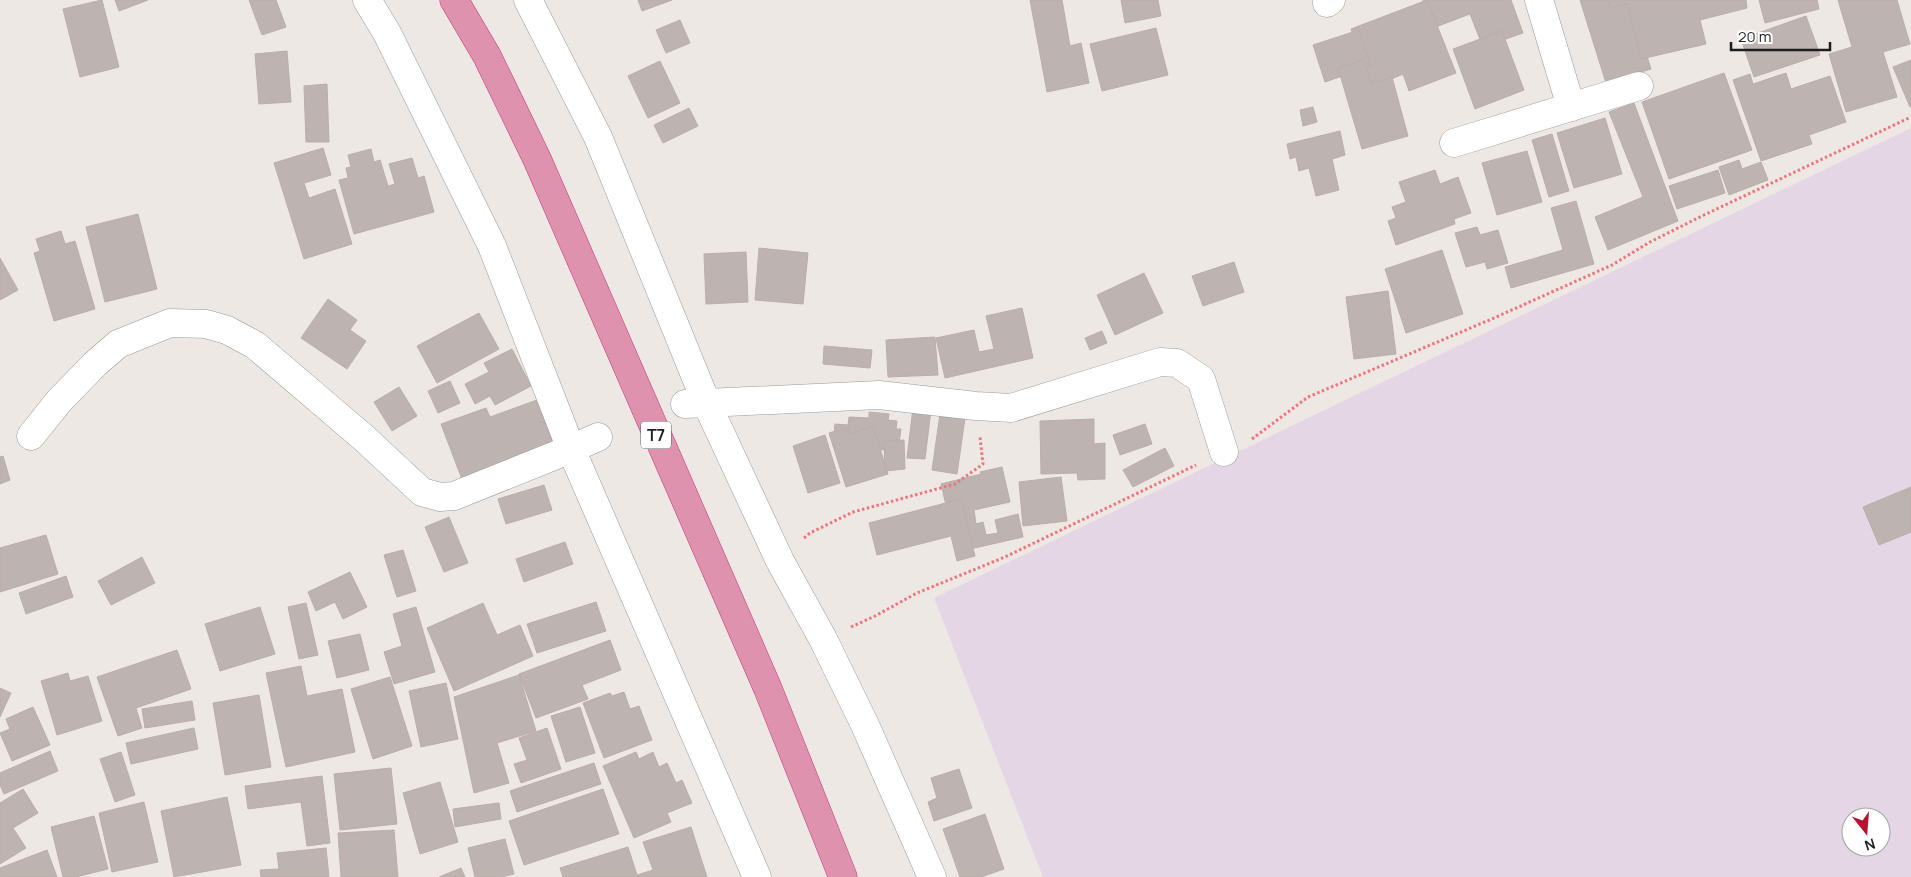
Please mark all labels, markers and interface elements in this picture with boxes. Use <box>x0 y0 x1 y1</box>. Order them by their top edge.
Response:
scale bar <box>1731 20 1830 52</box>
text: 20 m <box>1738 26 1771 47</box>
road number: T7 <box>641 422 671 448</box>
north arrow <box>1841 807 1891 857</box>
text: N <box>1862 834 1878 855</box>

